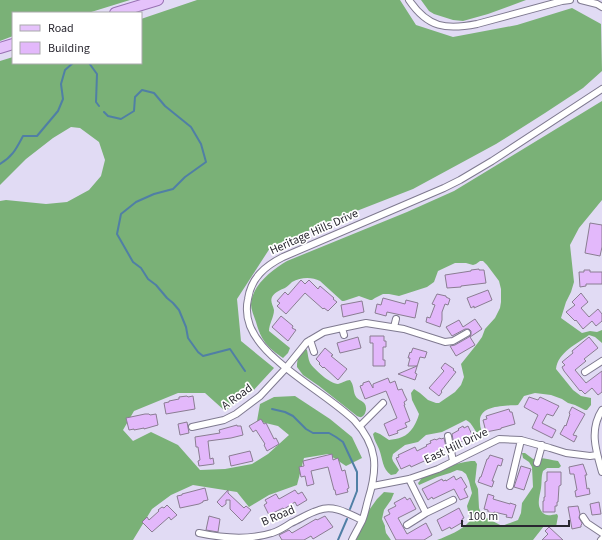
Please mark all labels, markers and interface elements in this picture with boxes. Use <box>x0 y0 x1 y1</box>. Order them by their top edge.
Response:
legend <box>12 12 142 64</box>
text: Road <box>48 20 74 37</box>
text: Building <box>48 40 90 57</box>
street label: Heritage Hills Drive <box>267 205 361 259</box>
street label: A Road <box>218 380 256 414</box>
street label: East Hill Drive <box>421 424 491 468</box>
street label: B Road <box>258 501 298 531</box>
scale bar <box>462 502 569 528</box>
text: 100 m <box>468 508 498 525</box>

